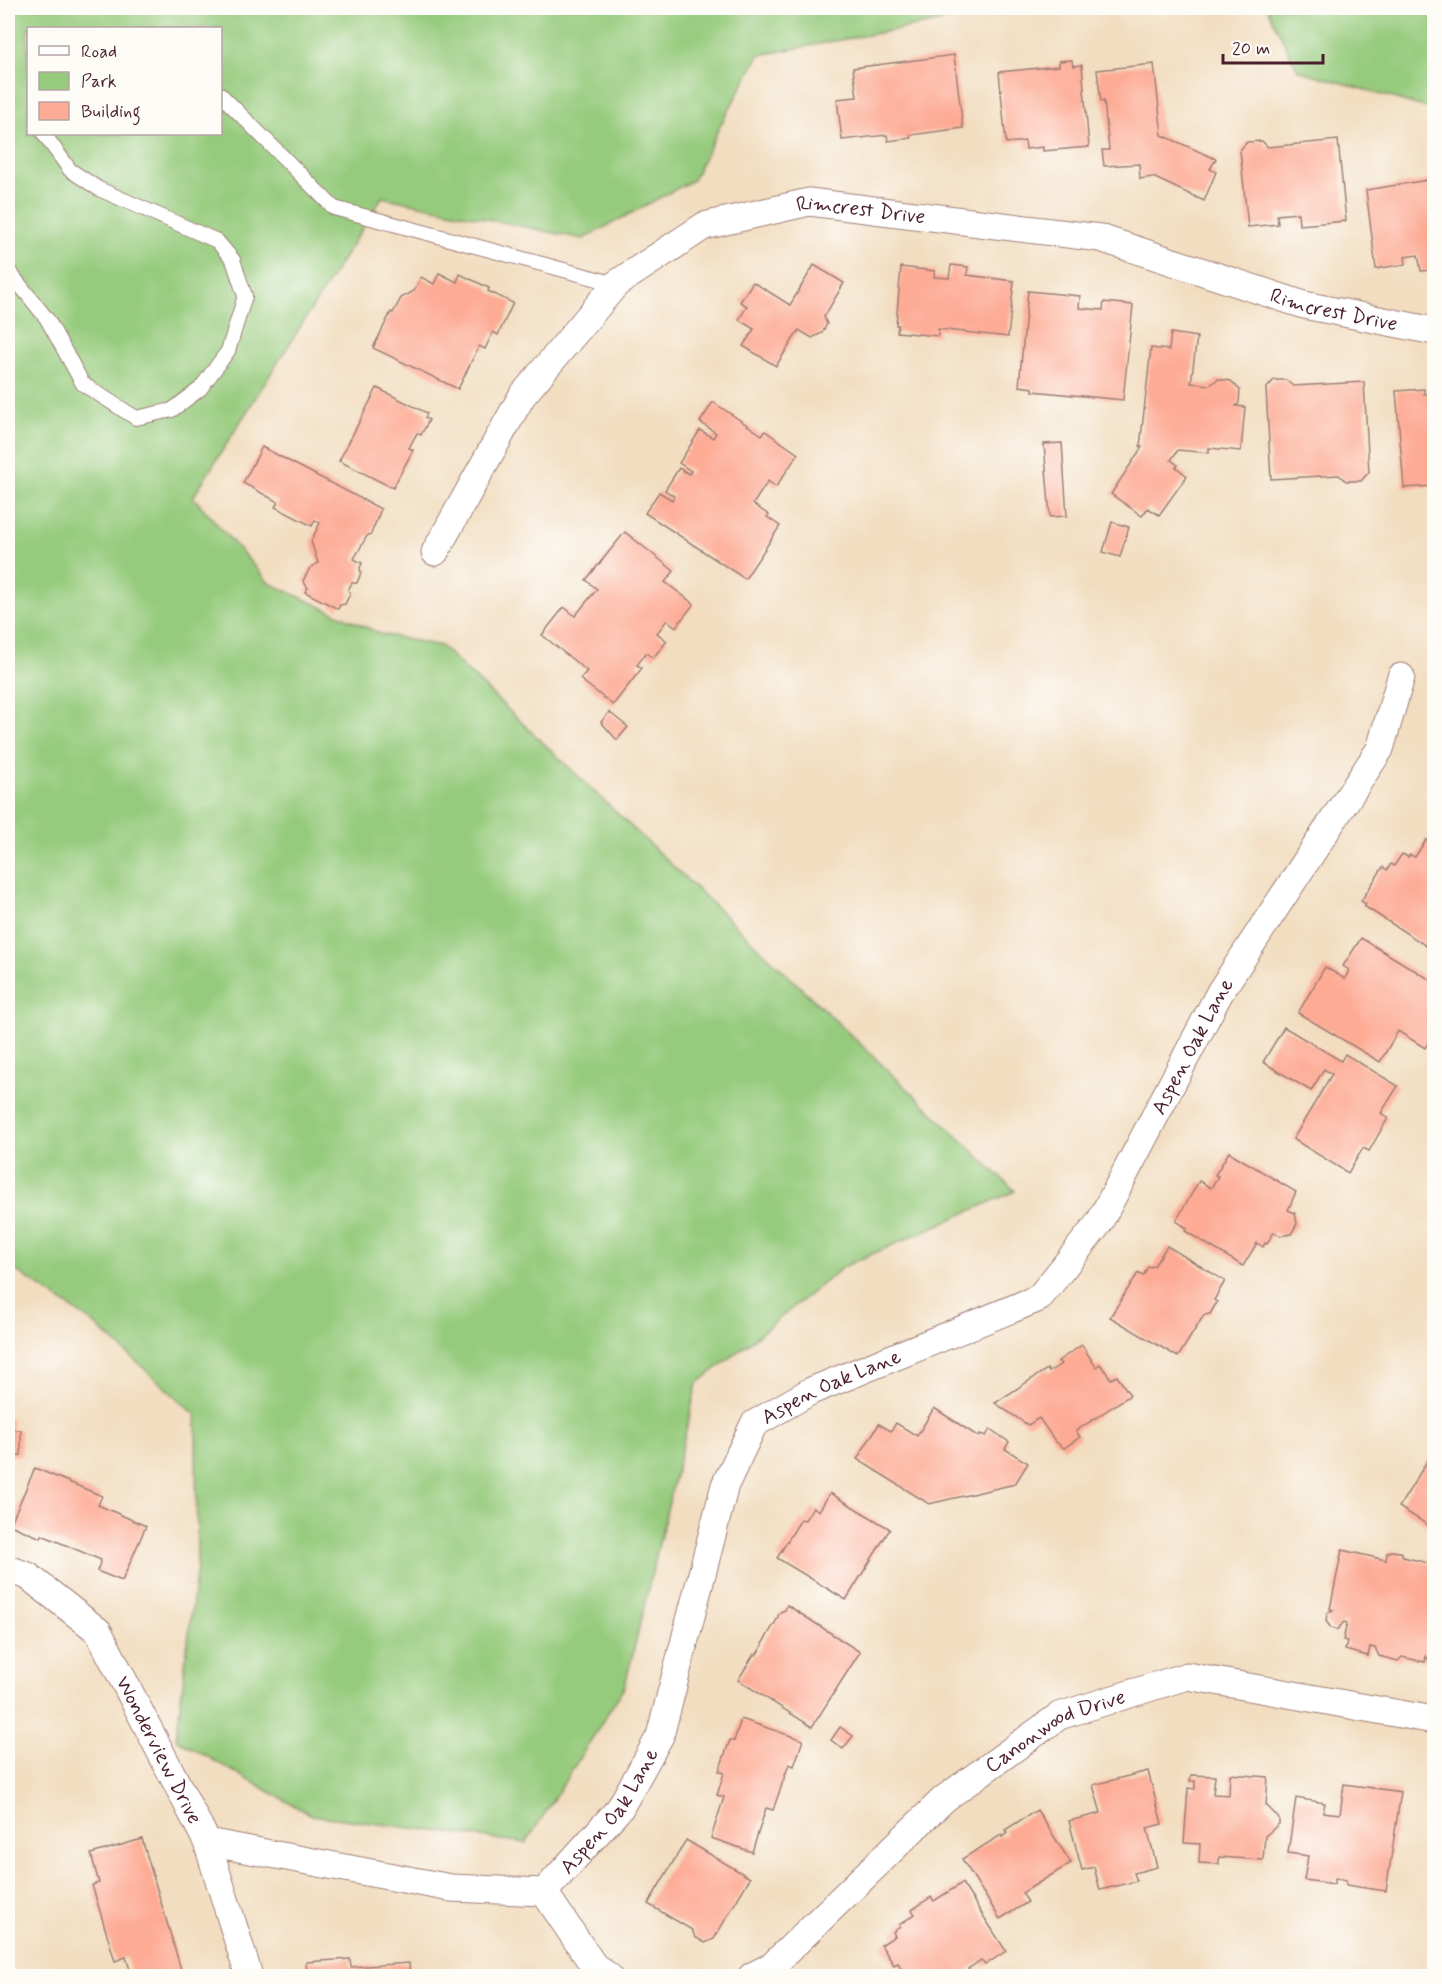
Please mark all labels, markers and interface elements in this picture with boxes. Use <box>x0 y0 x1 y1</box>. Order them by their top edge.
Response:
legend <box>27 27 222 135</box>
scale bar <box>1223 27 1324 65</box>
text: 20 m <box>1232 37 1270 61</box>
text: Road <box>81 40 117 64</box>
text: Park <box>81 70 117 94</box>
text: Building <box>81 100 141 126</box>
street label: Rimcrest Drive <box>793 189 927 231</box>
street label: Rimcrest Drive <box>1266 282 1400 338</box>
street label: Aspen Oak Lane <box>1145 972 1241 1120</box>
street label: Aspen Oak Lane <box>757 1343 906 1432</box>
street label: Wonderview Drive <box>109 1671 208 1829</box>
street label: Canonwood Drive <box>980 1683 1129 1780</box>
street label: Aspen Oak Lane <box>554 1743 666 1881</box>

